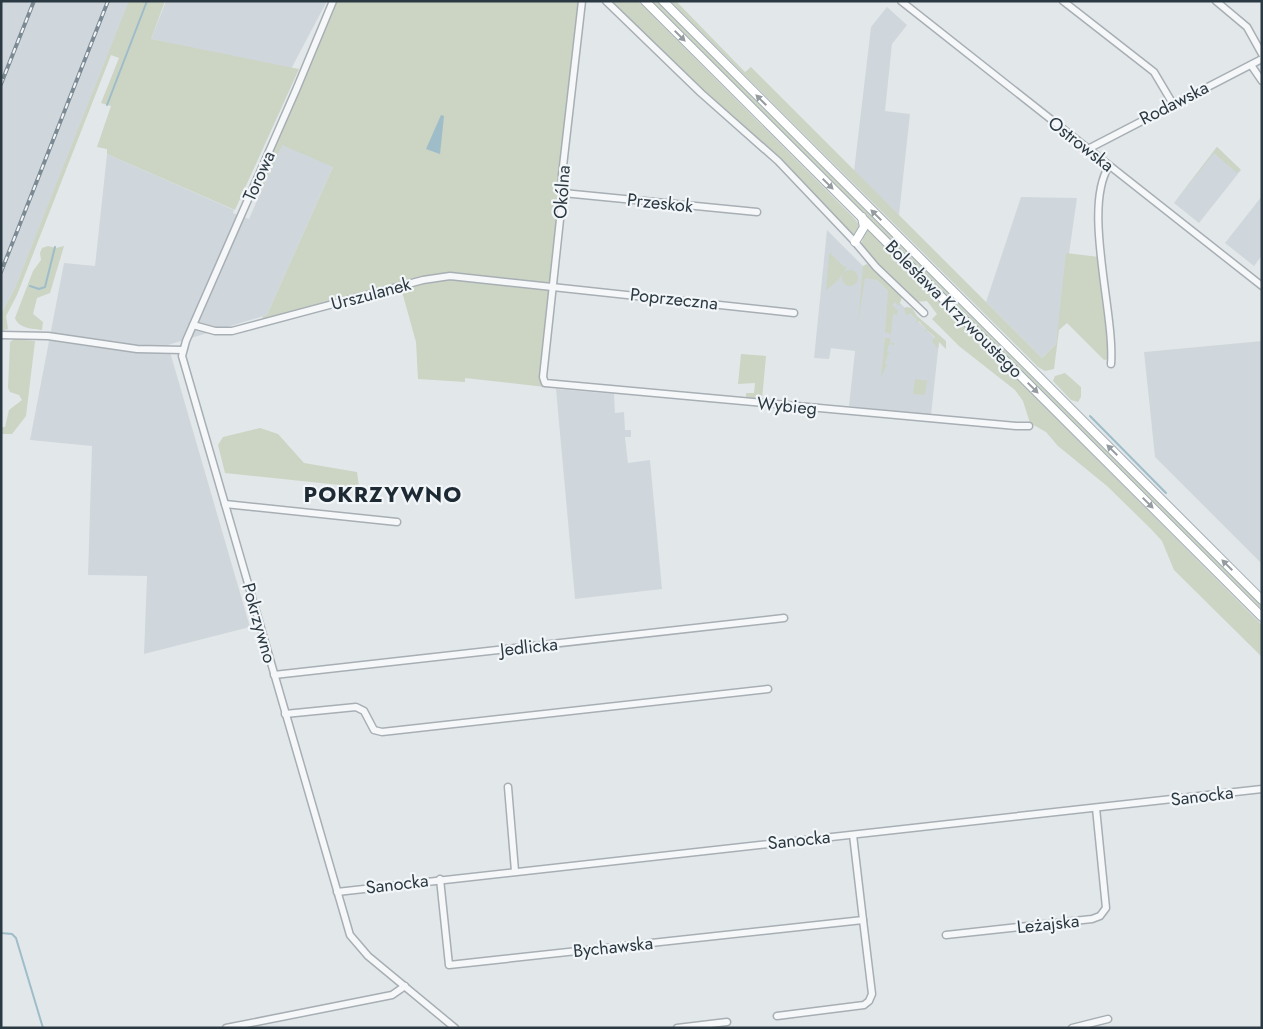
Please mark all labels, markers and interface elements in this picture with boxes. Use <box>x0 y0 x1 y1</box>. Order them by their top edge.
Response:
one-way arrow <box>674 30 686 42</box>
street label: Rodawska <box>1135 74 1213 132</box>
one-way arrow <box>756 94 768 106</box>
street label: Ostrowska <box>1043 110 1119 178</box>
street label: Torowa <box>236 147 282 205</box>
street label: Okólna <box>547 164 577 220</box>
one-way arrow <box>822 178 834 190</box>
street label: Przeskok <box>626 187 694 219</box>
one-way arrow <box>871 209 883 221</box>
street label: Bolesława Krzywoustego <box>879 234 1029 384</box>
street label: Urszulanek <box>328 271 414 317</box>
street label: Poprzeczna <box>629 281 719 317</box>
one-way arrow <box>1026 382 1038 394</box>
street label: Wybieg <box>756 390 818 422</box>
one-way arrow <box>1106 444 1118 456</box>
district label: POKRZYWNO <box>304 478 462 510</box>
one-way arrow <box>1141 496 1153 508</box>
one-way arrow <box>1221 559 1233 571</box>
street label: Pokrzywno <box>235 580 283 666</box>
street label: Jedlicka <box>497 631 559 663</box>
street label: Sanocka <box>1169 779 1235 813</box>
street label: Sanocka <box>766 824 832 856</box>
street label: Sanocka <box>364 867 430 901</box>
street label: Leżajska <box>1015 908 1081 940</box>
street label: Bychawska <box>572 930 654 964</box>

